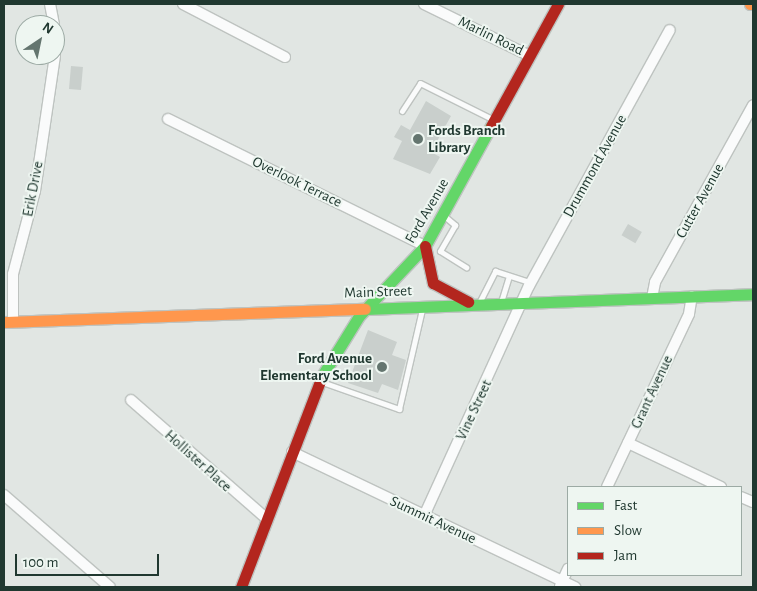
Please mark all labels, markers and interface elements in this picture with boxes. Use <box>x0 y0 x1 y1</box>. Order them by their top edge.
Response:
street label: Marlin Road <box>455 12 527 60</box>
north arrow <box>15 15 65 65</box>
text: N <box>40 20 56 37</box>
street label: Drummond Avenue <box>559 111 631 221</box>
place label: Fords Branch Library <box>428 121 505 156</box>
marker: Fords Branch Library <box>412 133 424 145</box>
street label: Overlook Terrace <box>249 153 345 211</box>
street label: Erik Drive <box>19 160 47 218</box>
street label: Cutter Avenue <box>672 161 728 241</box>
street label: Ford Avenue <box>401 175 453 247</box>
street label: Main Street <box>344 282 412 302</box>
place label: Ford Avenue Elementary School <box>260 349 372 384</box>
street label: Grant Avenue <box>627 352 677 432</box>
marker: Ford Avenue Elementary School <box>376 361 388 373</box>
street label: Vine Street <box>452 377 496 443</box>
street label: Hollister Place <box>161 426 235 496</box>
legend <box>567 486 742 576</box>
street label: Summit Avenue <box>387 492 479 548</box>
text: Fast <box>614 498 637 513</box>
text: Slow <box>614 523 642 538</box>
scale bar <box>18 544 161 576</box>
text: Jam <box>614 548 637 563</box>
text: 100 m <box>23 555 58 570</box>

